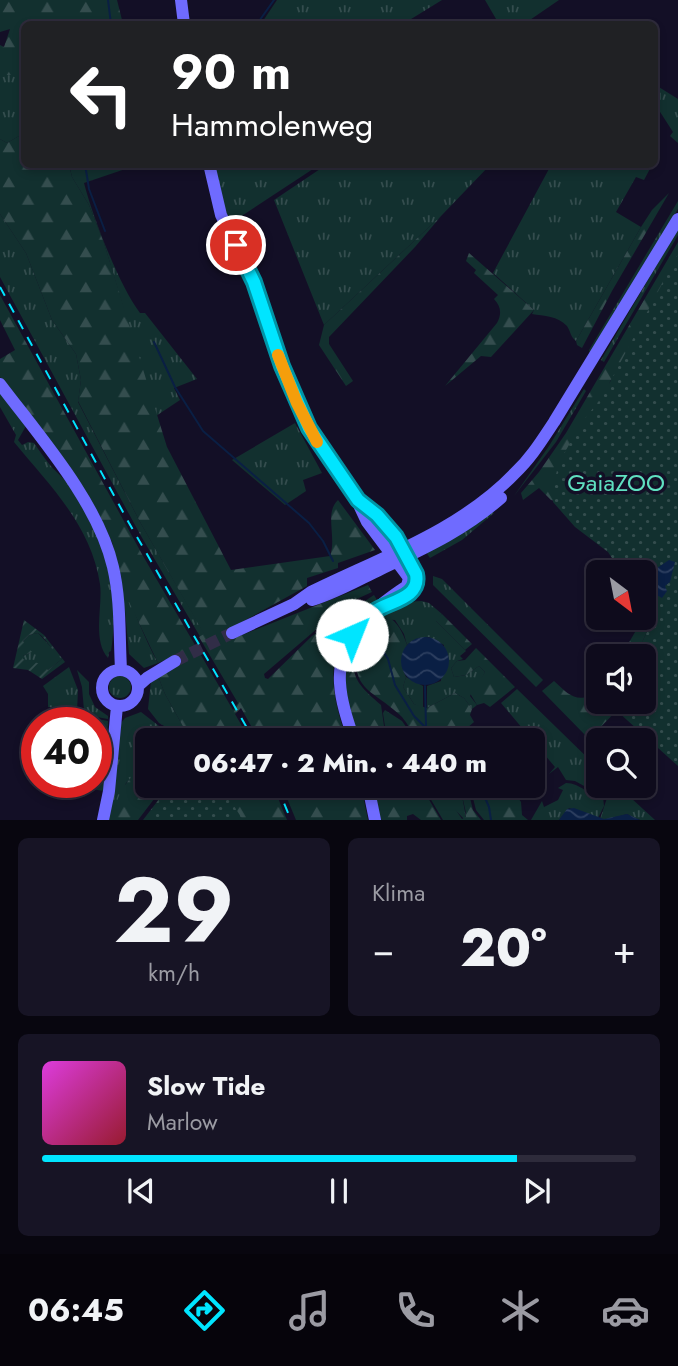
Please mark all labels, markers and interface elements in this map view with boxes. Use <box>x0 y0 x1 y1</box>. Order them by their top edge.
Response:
text: 90 m <box>171 37 291 107</box>
icon: left <box>56 49 147 140</box>
text: Hammolenweg <box>171 102 373 148</box>
pin <box>206 215 266 275</box>
icon: arrive <box>217 226 255 264</box>
park label: GaiaZOO <box>567 465 665 500</box>
north arrow <box>586 560 656 630</box>
map controls <box>586 560 656 798</box>
position arrow <box>315 598 389 672</box>
button: sound <box>586 644 656 714</box>
speed limit sign: 40 <box>21 707 112 798</box>
button: search <box>586 728 656 798</box>
text: 06:47 · 2 Min. · 440 m <box>193 744 487 782</box>
text: 29 <box>114 845 234 976</box>
text: Klima <box>372 876 425 910</box>
text: 20° <box>460 910 547 986</box>
text: − <box>372 922 394 977</box>
text: + <box>613 922 636 977</box>
text: km/h <box>148 956 200 990</box>
text: Slow Tide <box>147 1067 266 1105</box>
text: Marlow <box>147 1105 218 1139</box>
icon: previous <box>122 1172 160 1210</box>
icon: pause <box>320 1172 358 1210</box>
icon: next <box>518 1172 556 1210</box>
icon: directions <box>180 1286 229 1335</box>
icon: music <box>285 1286 334 1335</box>
icon: phone <box>391 1286 440 1335</box>
icon: climate <box>496 1286 545 1335</box>
icon: car <box>601 1286 650 1335</box>
text: 06:45 <box>28 1287 124 1333</box>

